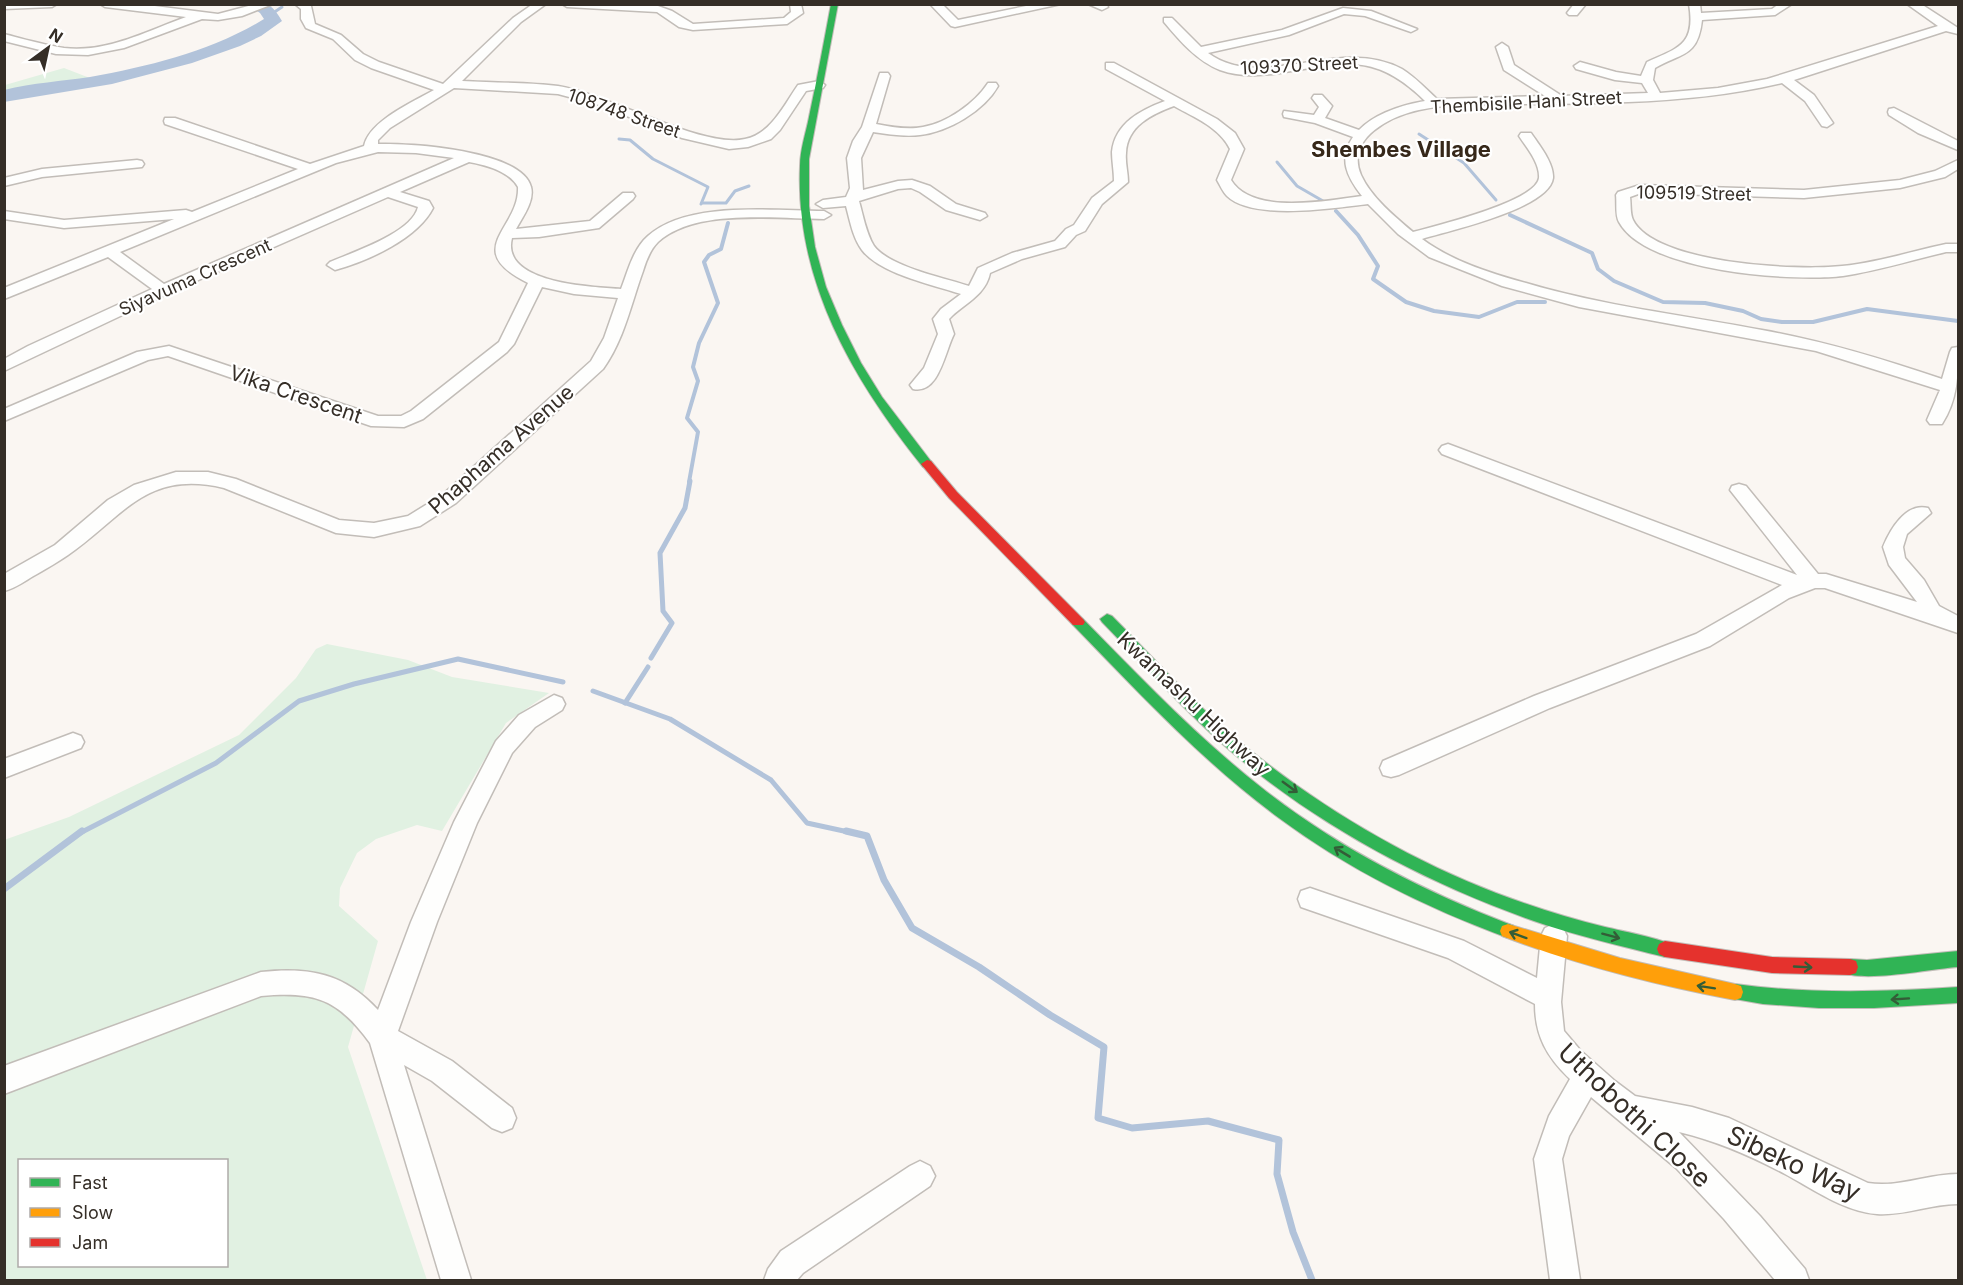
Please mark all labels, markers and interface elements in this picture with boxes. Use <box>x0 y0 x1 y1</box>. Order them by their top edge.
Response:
north arrow <box>18 18 78 78</box>
text: N <box>46 24 67 47</box>
street label: 109370 Street <box>1239 51 1359 79</box>
street label: 108748 Street <box>565 84 683 142</box>
street label: Thembisile Hani Street <box>1430 86 1623 118</box>
district label: Shembes Village <box>1311 136 1491 162</box>
street label: 109519 Street <box>1636 181 1752 205</box>
street label: Siyavuma Crescent <box>116 234 274 320</box>
street label: Vika Crescent <box>226 360 366 428</box>
street label: Phaphama Avenue <box>423 379 579 519</box>
street label: Kwamashu Highway <box>1112 627 1276 782</box>
one-way arrow <box>1281 781 1297 793</box>
one-way arrow <box>1334 845 1351 857</box>
one-way arrow <box>1509 929 1528 940</box>
one-way arrow <box>1601 931 1620 943</box>
one-way arrow <box>1793 962 1813 973</box>
one-way arrow <box>1697 981 1716 992</box>
one-way arrow <box>1891 993 1911 1004</box>
street label: Uthobothi Close <box>1552 1036 1718 1194</box>
street label: Sibeko Way <box>1722 1119 1866 1207</box>
legend <box>18 1159 228 1267</box>
text: Fast <box>72 1172 108 1193</box>
text: Slow <box>72 1202 113 1223</box>
text: Jam <box>72 1232 108 1253</box>

